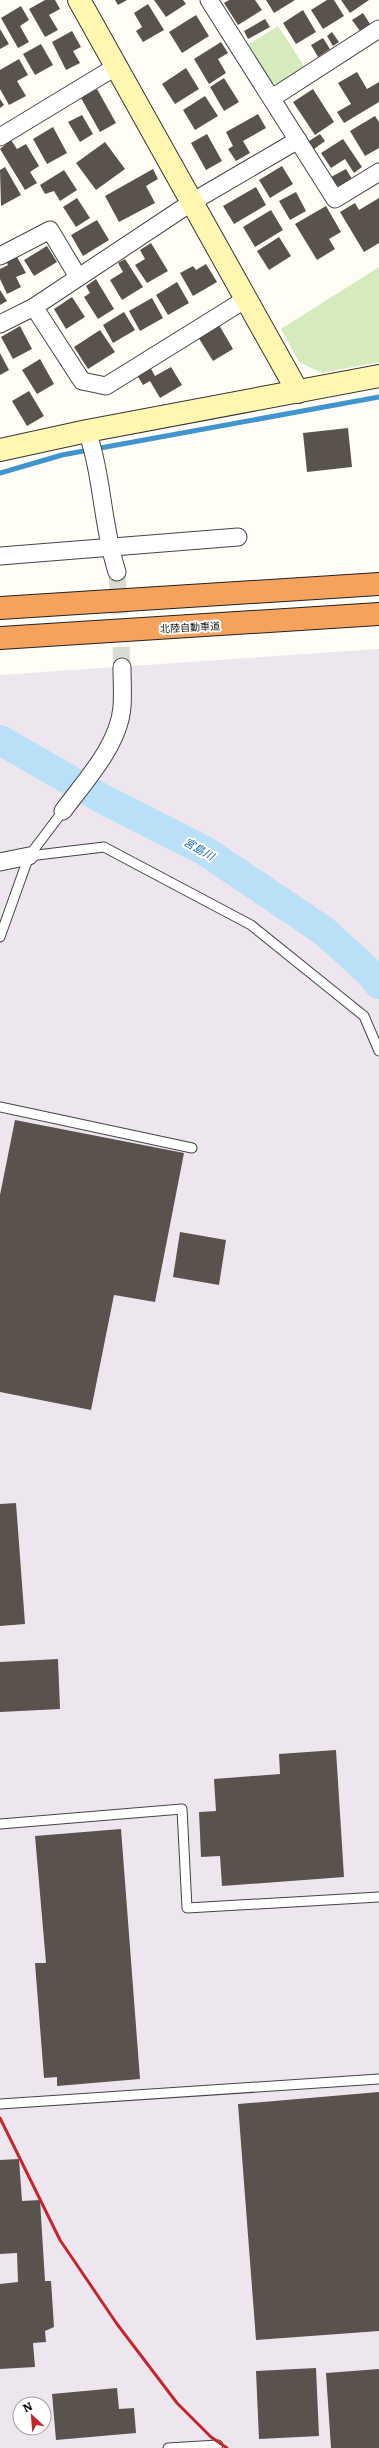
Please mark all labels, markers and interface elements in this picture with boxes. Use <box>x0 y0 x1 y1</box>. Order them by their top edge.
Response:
street label: 北陸自動車道 <box>160 617 220 636</box>
water label: 宮島川 <box>181 833 219 864</box>
north arrow <box>12 2396 52 2436</box>
text: N <box>20 2397 35 2415</box>

